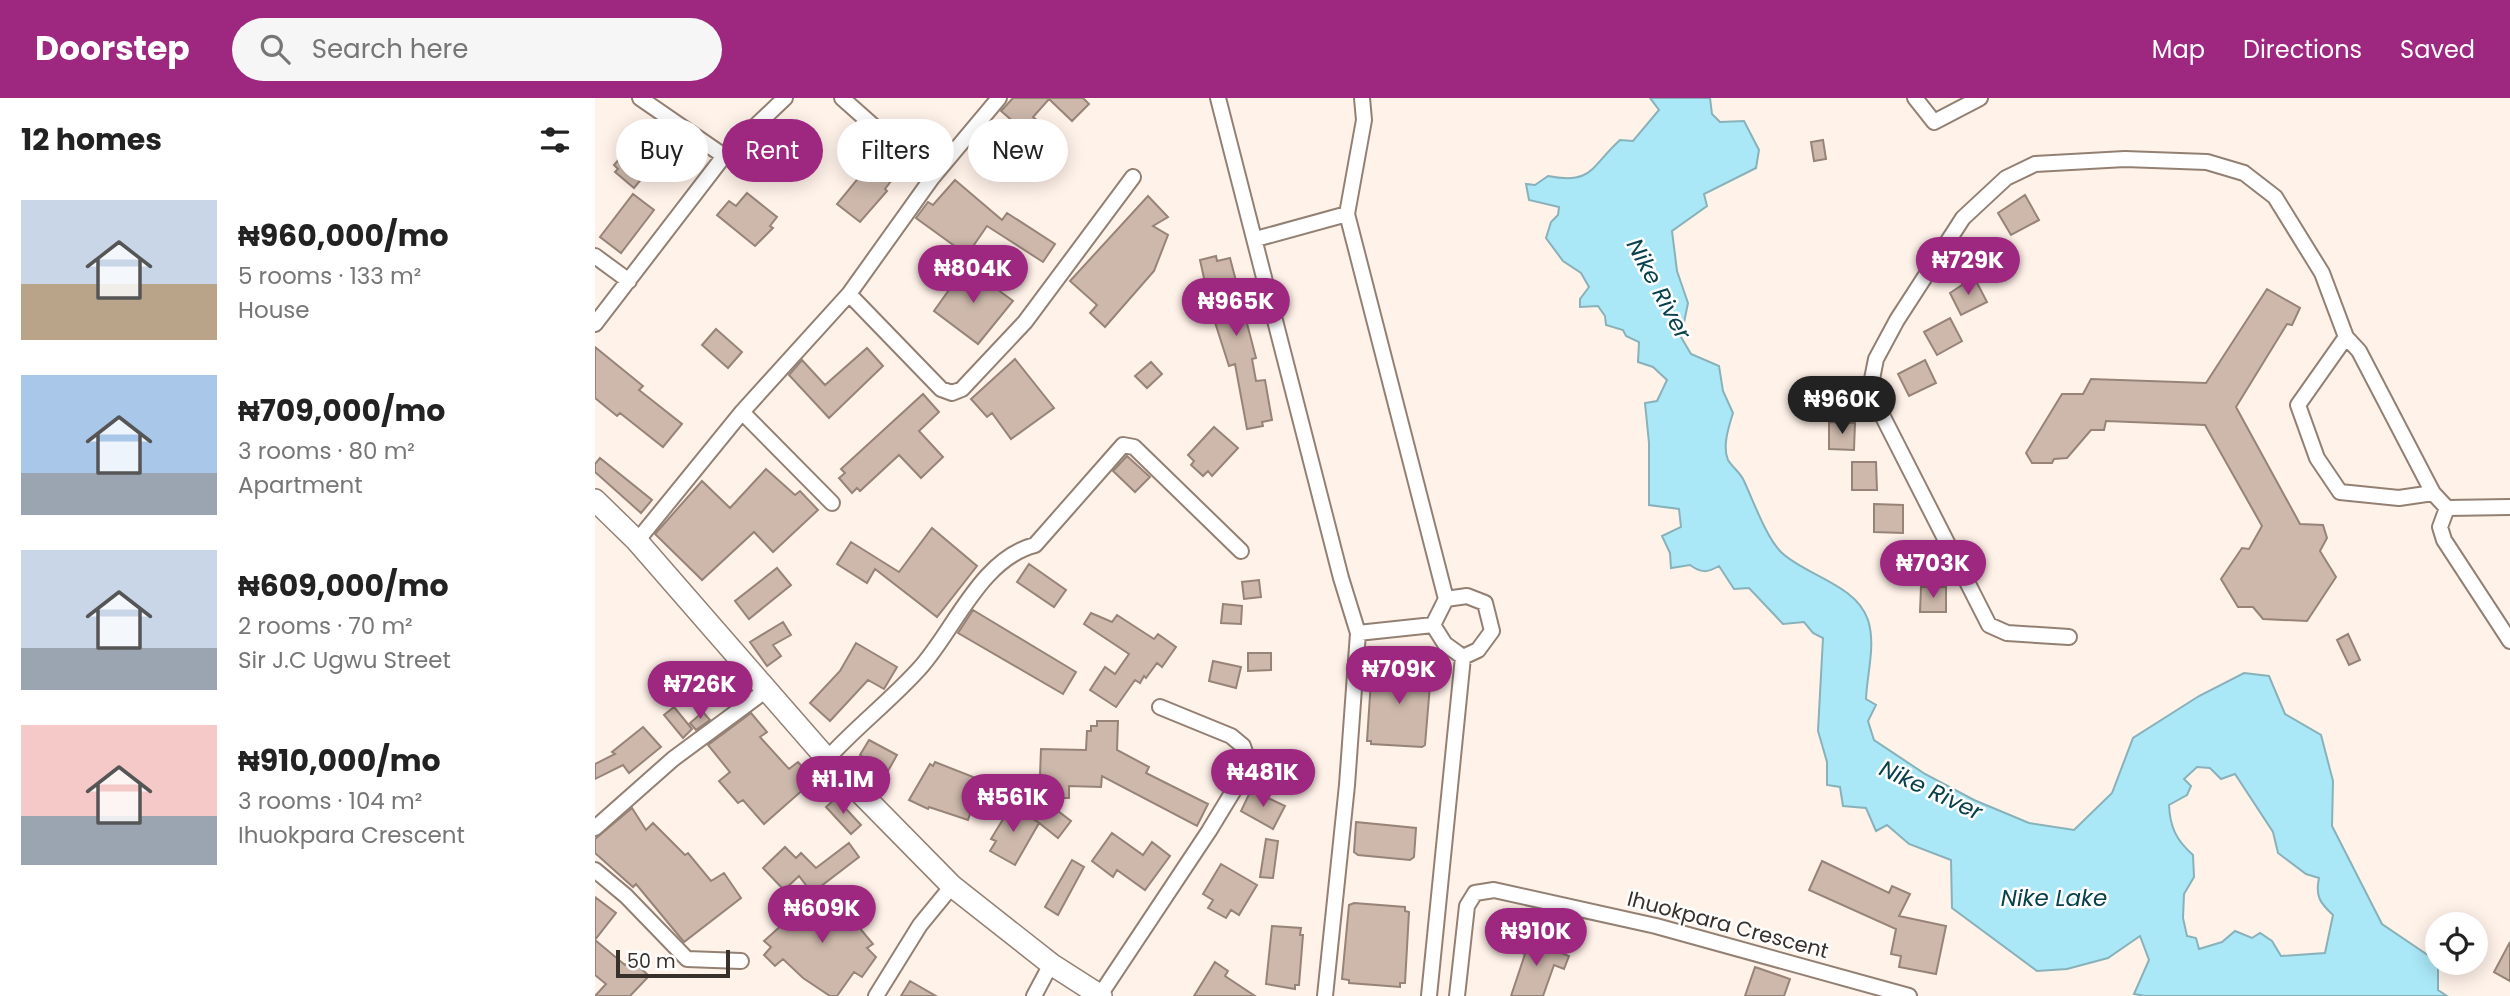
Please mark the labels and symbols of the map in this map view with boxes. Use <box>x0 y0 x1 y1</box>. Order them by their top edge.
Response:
water label: Nike River <box>1619 233 1700 346</box>
pin: ₦729K <box>1919 238 2017 297</box>
pin: ₦804K <box>924 246 1022 305</box>
pin: ₦965K <box>1187 278 1285 338</box>
pin: ₦960K <box>1793 376 1891 436</box>
pin: ₦703K <box>1884 540 1982 600</box>
pin: ₦709K <box>1350 646 1448 706</box>
pin: ₦726K <box>651 662 749 721</box>
pin: ₦481K <box>1214 750 1312 809</box>
water label: Nike River <box>1874 752 1989 828</box>
pin: ₦1.1M <box>794 756 892 816</box>
pin: ₦561K <box>964 774 1062 834</box>
water label: Nike Lake <box>2001 882 2107 914</box>
street label: Ihuokpara Crescent <box>1624 884 1832 965</box>
pin: ₦609K <box>773 886 871 945</box>
pin: ₦910K <box>1487 908 1585 968</box>
scale bar <box>616 947 730 979</box>

